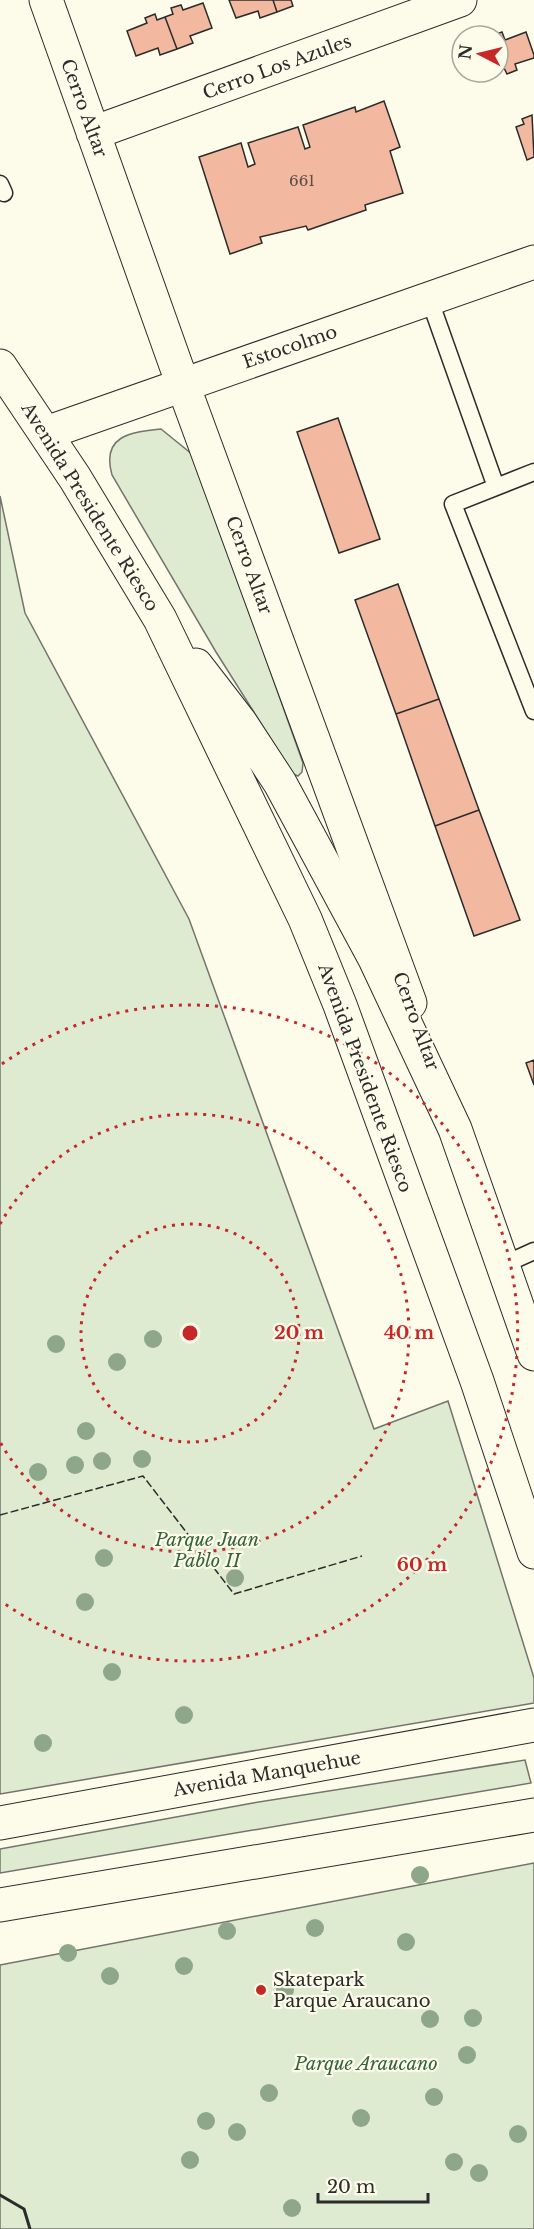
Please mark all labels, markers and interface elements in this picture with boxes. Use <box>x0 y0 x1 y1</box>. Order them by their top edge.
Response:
north arrow <box>450 24 510 84</box>
street label: Cerro Los Azules <box>200 30 354 104</box>
text: N <box>454 43 476 61</box>
street label: Cerro Altar <box>56 56 112 161</box>
house number: 661 <box>289 171 315 190</box>
street label: Estocolmo <box>240 321 340 373</box>
street label: Avenida Presidente Riesco <box>16 398 163 616</box>
street label: Cerro Altar <box>221 513 277 618</box>
street label: Avenida Presidente Riesco <box>313 960 417 1196</box>
street label: Cerro Altar <box>388 969 444 1074</box>
text: 20 m <box>274 1322 324 1344</box>
text: 40 m <box>384 1322 434 1344</box>
centre of rings <box>180 1323 200 1343</box>
park label: Parque Juan Pablo II <box>154 1529 259 1572</box>
text: 60 m <box>397 1554 447 1576</box>
street label: Avenida Manquehue <box>170 1747 363 1802</box>
place label: Skatepark Parque Araucano <box>273 1969 430 2012</box>
marker: Skatepark Parque Araucano <box>254 1983 268 1997</box>
park label: Parque Araucano <box>293 2053 438 2075</box>
scale bar <box>318 2166 428 2204</box>
text: 20 m <box>327 2176 375 2198</box>

